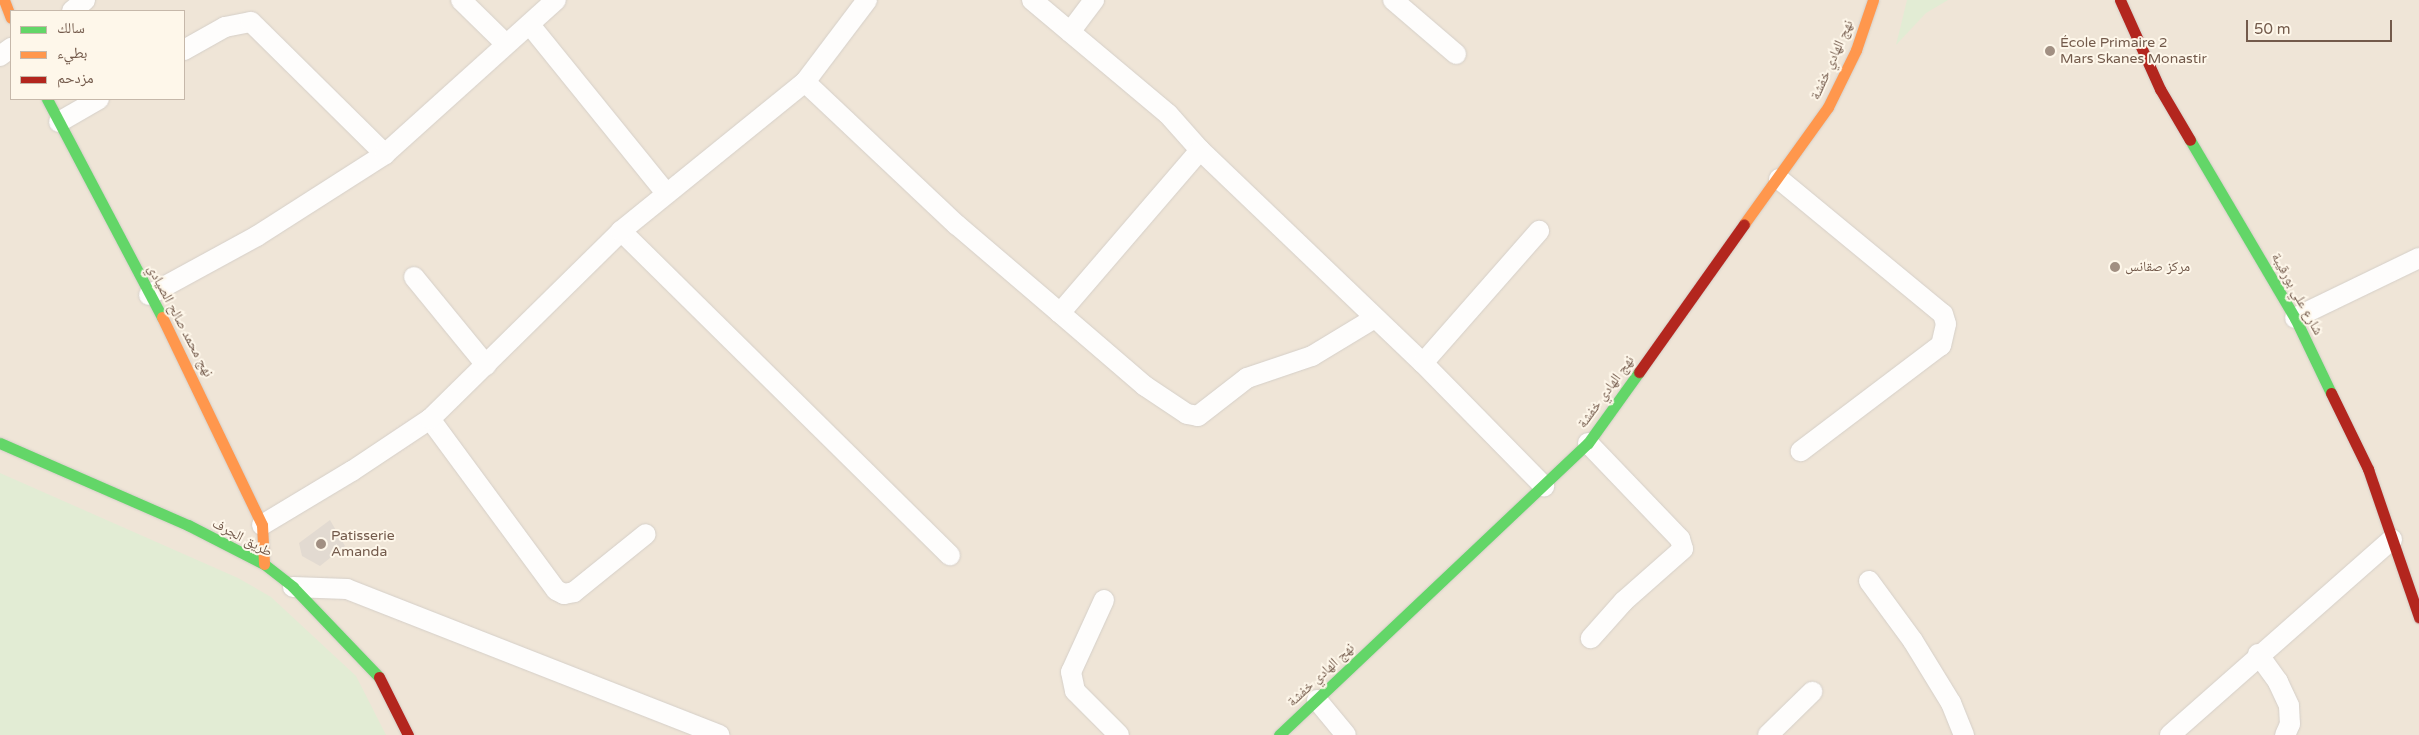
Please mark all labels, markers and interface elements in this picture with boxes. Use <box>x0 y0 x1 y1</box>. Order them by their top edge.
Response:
legend <box>10 10 185 100</box>
scale bar <box>2249 10 2395 42</box>
street label: نهج الهادي خفشة <box>1807 18 1857 102</box>
text: سالك <box>57 19 85 37</box>
text: 50 m <box>2254 20 2291 38</box>
place label: École Primaire 2 Mars Skanes Monastir <box>2060 35 2207 68</box>
text: بطيء <box>57 44 87 62</box>
marker: École Primaire 2 Mars Skanes Monastir <box>2044 45 2056 57</box>
text: مزدحم <box>57 69 94 87</box>
street label: شارع علي بورقيبة <box>2268 250 2326 338</box>
place label: مركز صقانس <box>2125 259 2190 275</box>
marker: مركز صقانس <box>2109 261 2121 273</box>
street label: نهج محمد صالح الصيادي <box>143 262 217 380</box>
street label: نهج الهادي خفشة <box>1574 353 1638 431</box>
street label: طريق الجرف <box>209 515 275 561</box>
place label: Patisserie Amanda <box>331 528 395 560</box>
marker: Patisserie Amanda <box>315 538 327 550</box>
street label: نهج الهادي خفشة <box>1284 640 1358 710</box>

